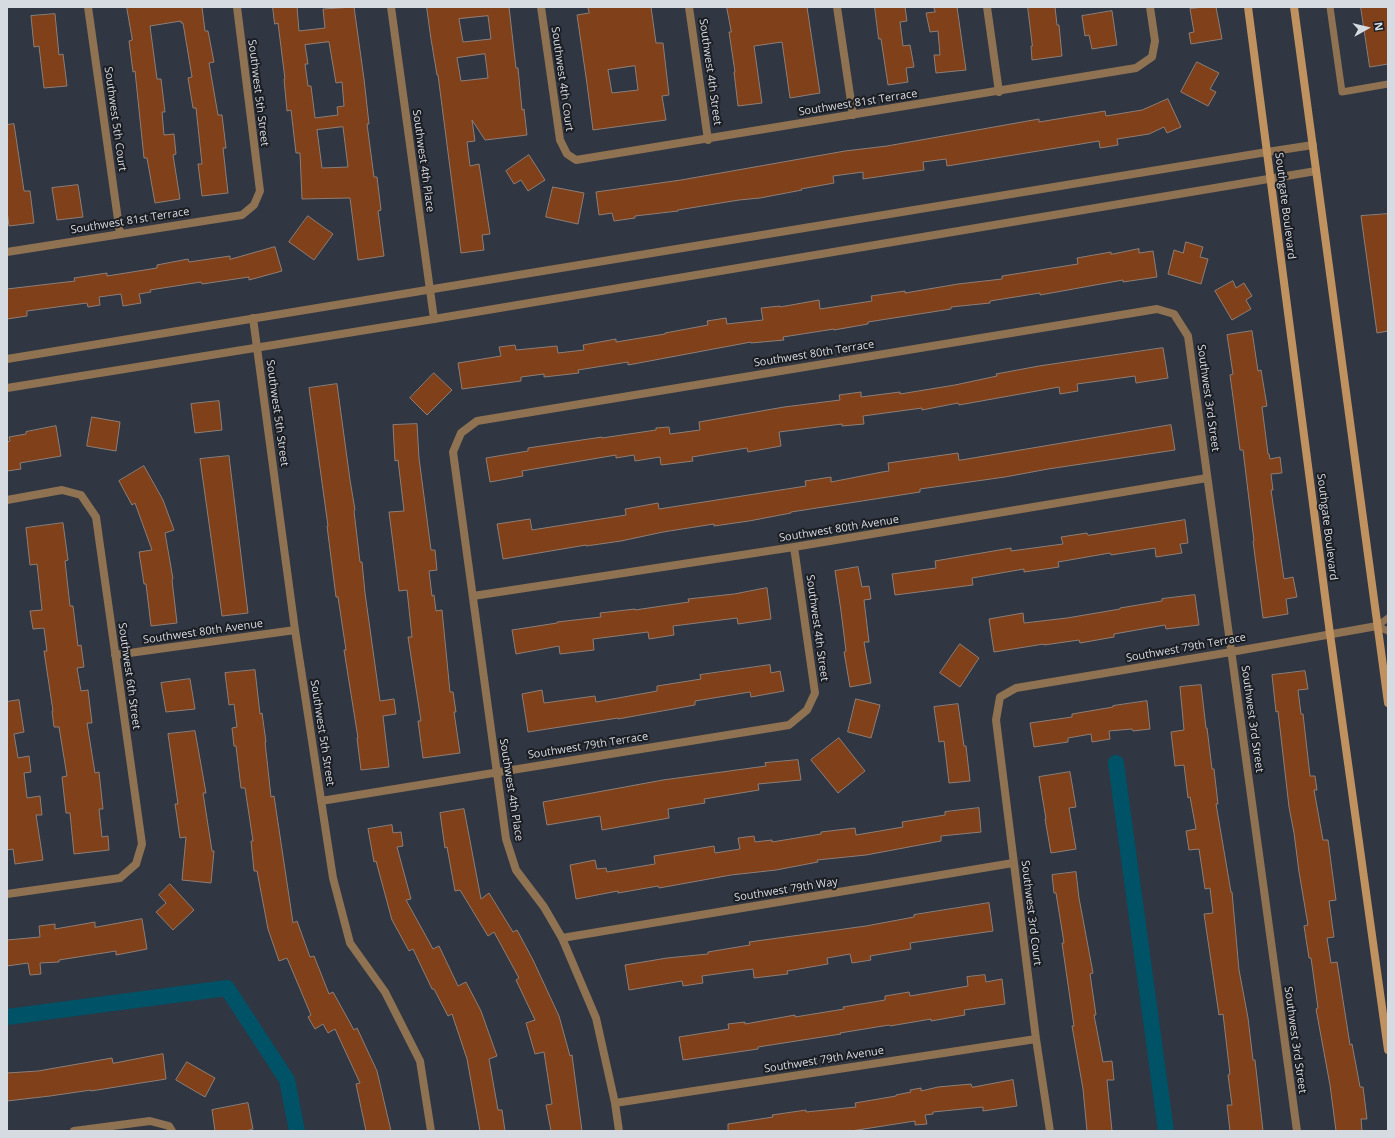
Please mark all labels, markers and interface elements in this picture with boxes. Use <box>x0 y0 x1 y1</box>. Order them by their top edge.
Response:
north arrow <box>1347 8 1387 48</box>
street label: Southwest 4th Street <box>696 18 724 126</box>
text: N <box>1371 21 1387 32</box>
street label: Southwest 4th Court <box>548 26 576 132</box>
street label: Southwest 5th Street <box>245 39 271 147</box>
street label: Southwest 5th Court <box>101 66 129 172</box>
street label: Southwest 81st Terrace <box>798 87 918 119</box>
street label: Southwest 4th Place <box>409 109 437 213</box>
street label: Southgate Boulevard <box>1272 152 1298 260</box>
street label: Southwest 81st Terrace <box>70 205 190 237</box>
street label: Southwest 80th Terrace <box>753 338 875 370</box>
street label: Southwest 3rd Street <box>1194 344 1222 452</box>
street label: Southwest 5th Street <box>263 359 291 467</box>
street label: Southgate Boulevard <box>1314 473 1340 581</box>
street label: Southwest 80th Avenue <box>778 513 900 545</box>
street label: Southwest 4th Street <box>803 574 831 682</box>
street label: Southwest 80th Avenue <box>142 617 264 647</box>
street label: Southwest 6th Street <box>115 622 143 730</box>
street label: Southwest 79th Terrace <box>1125 631 1247 665</box>
street label: Southwest 3rd Street <box>1238 665 1266 773</box>
street label: Southwest 5th Street <box>307 679 337 787</box>
street label: Southwest 79th Terrace <box>527 730 649 762</box>
street label: Southwest 4th Place <box>496 738 526 842</box>
street label: Southwest 3rd Court <box>1018 860 1044 966</box>
street label: Southwest 79th Way <box>733 875 839 905</box>
street label: Southwest 3rd Street <box>1281 986 1309 1094</box>
street label: Southwest 79th Avenue <box>763 1044 885 1076</box>

